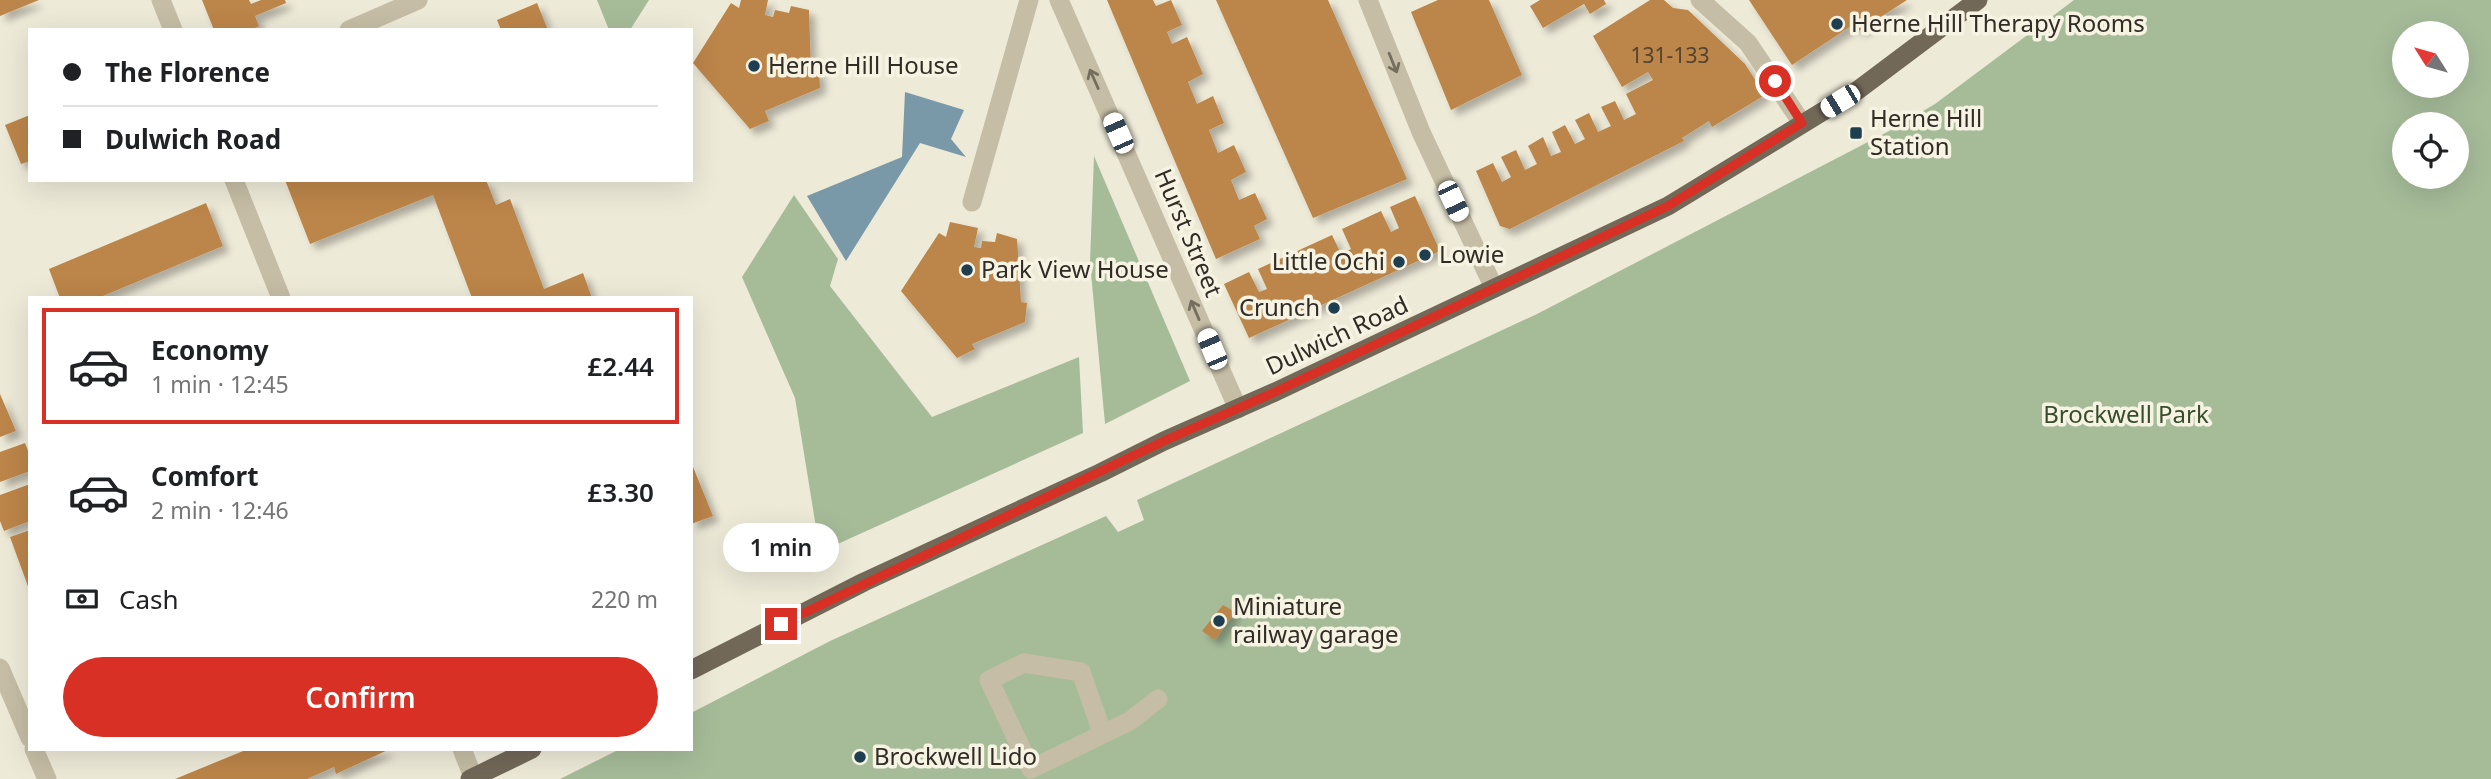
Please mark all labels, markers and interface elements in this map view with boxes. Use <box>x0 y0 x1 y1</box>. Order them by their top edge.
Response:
place label: Herne Hill Therapy Rooms <box>1851 6 2145 39</box>
marker: Herne Hill Therapy Rooms <box>1829 16 1845 32</box>
north arrow <box>2392 21 2469 98</box>
map controls <box>2392 21 2469 189</box>
house number: 131-133 <box>1631 41 1709 69</box>
place label: Herne Hill House <box>768 48 959 81</box>
one-way arrow <box>1388 52 1401 74</box>
text: The Florence <box>105 54 270 90</box>
marker: Herne Hill House <box>746 58 762 74</box>
route start <box>1759 65 1791 97</box>
one-way arrow <box>1087 69 1100 91</box>
car <box>1817 81 1864 121</box>
place label: Herne Hill Station <box>1870 101 1982 162</box>
car <box>1100 110 1137 156</box>
button: locate <box>2392 112 2469 189</box>
text: Dulwich Road <box>105 121 281 157</box>
marker: Herne Hill Station <box>1848 125 1864 141</box>
street label: Hurst Street <box>1148 163 1231 302</box>
car <box>1435 178 1472 224</box>
place label: Lowie <box>1439 237 1504 270</box>
place label: Little Ochi <box>1272 244 1385 277</box>
marker: Lowie <box>1417 247 1433 263</box>
place label: Park View House <box>981 252 1169 285</box>
marker: Little Ochi <box>1391 254 1407 270</box>
marker: Park View House <box>959 262 975 278</box>
street label: Dulwich Road <box>1260 287 1413 382</box>
place label: Crunch <box>1239 290 1320 323</box>
one-way arrow <box>1188 300 1201 322</box>
marker: Crunch <box>1326 300 1342 316</box>
car <box>1195 326 1230 372</box>
text: Economy <box>151 332 269 368</box>
icon: car <box>67 335 130 398</box>
text: £2.44 <box>587 348 654 384</box>
text: 1 min · 12:45 <box>151 368 289 400</box>
park label: Brockwell Park <box>2043 397 2209 430</box>
text: Comfort <box>151 458 259 494</box>
icon: car <box>67 461 130 524</box>
text: £3.30 <box>587 474 654 510</box>
text: 2 min · 12:46 <box>151 494 289 526</box>
callout: 1 min <box>723 522 839 572</box>
text: 1 min <box>750 531 812 563</box>
icon: cash <box>63 580 101 618</box>
text: Cash <box>119 581 179 617</box>
text: 220 m <box>591 583 658 615</box>
place label: Miniature railway garage <box>1233 589 1399 650</box>
route end <box>765 608 797 640</box>
marker: Miniature railway garage <box>1211 613 1227 629</box>
button: Confirm <box>63 657 658 737</box>
place label: Brockwell Lido <box>874 739 1037 772</box>
marker: Brockwell Lido <box>852 749 868 765</box>

